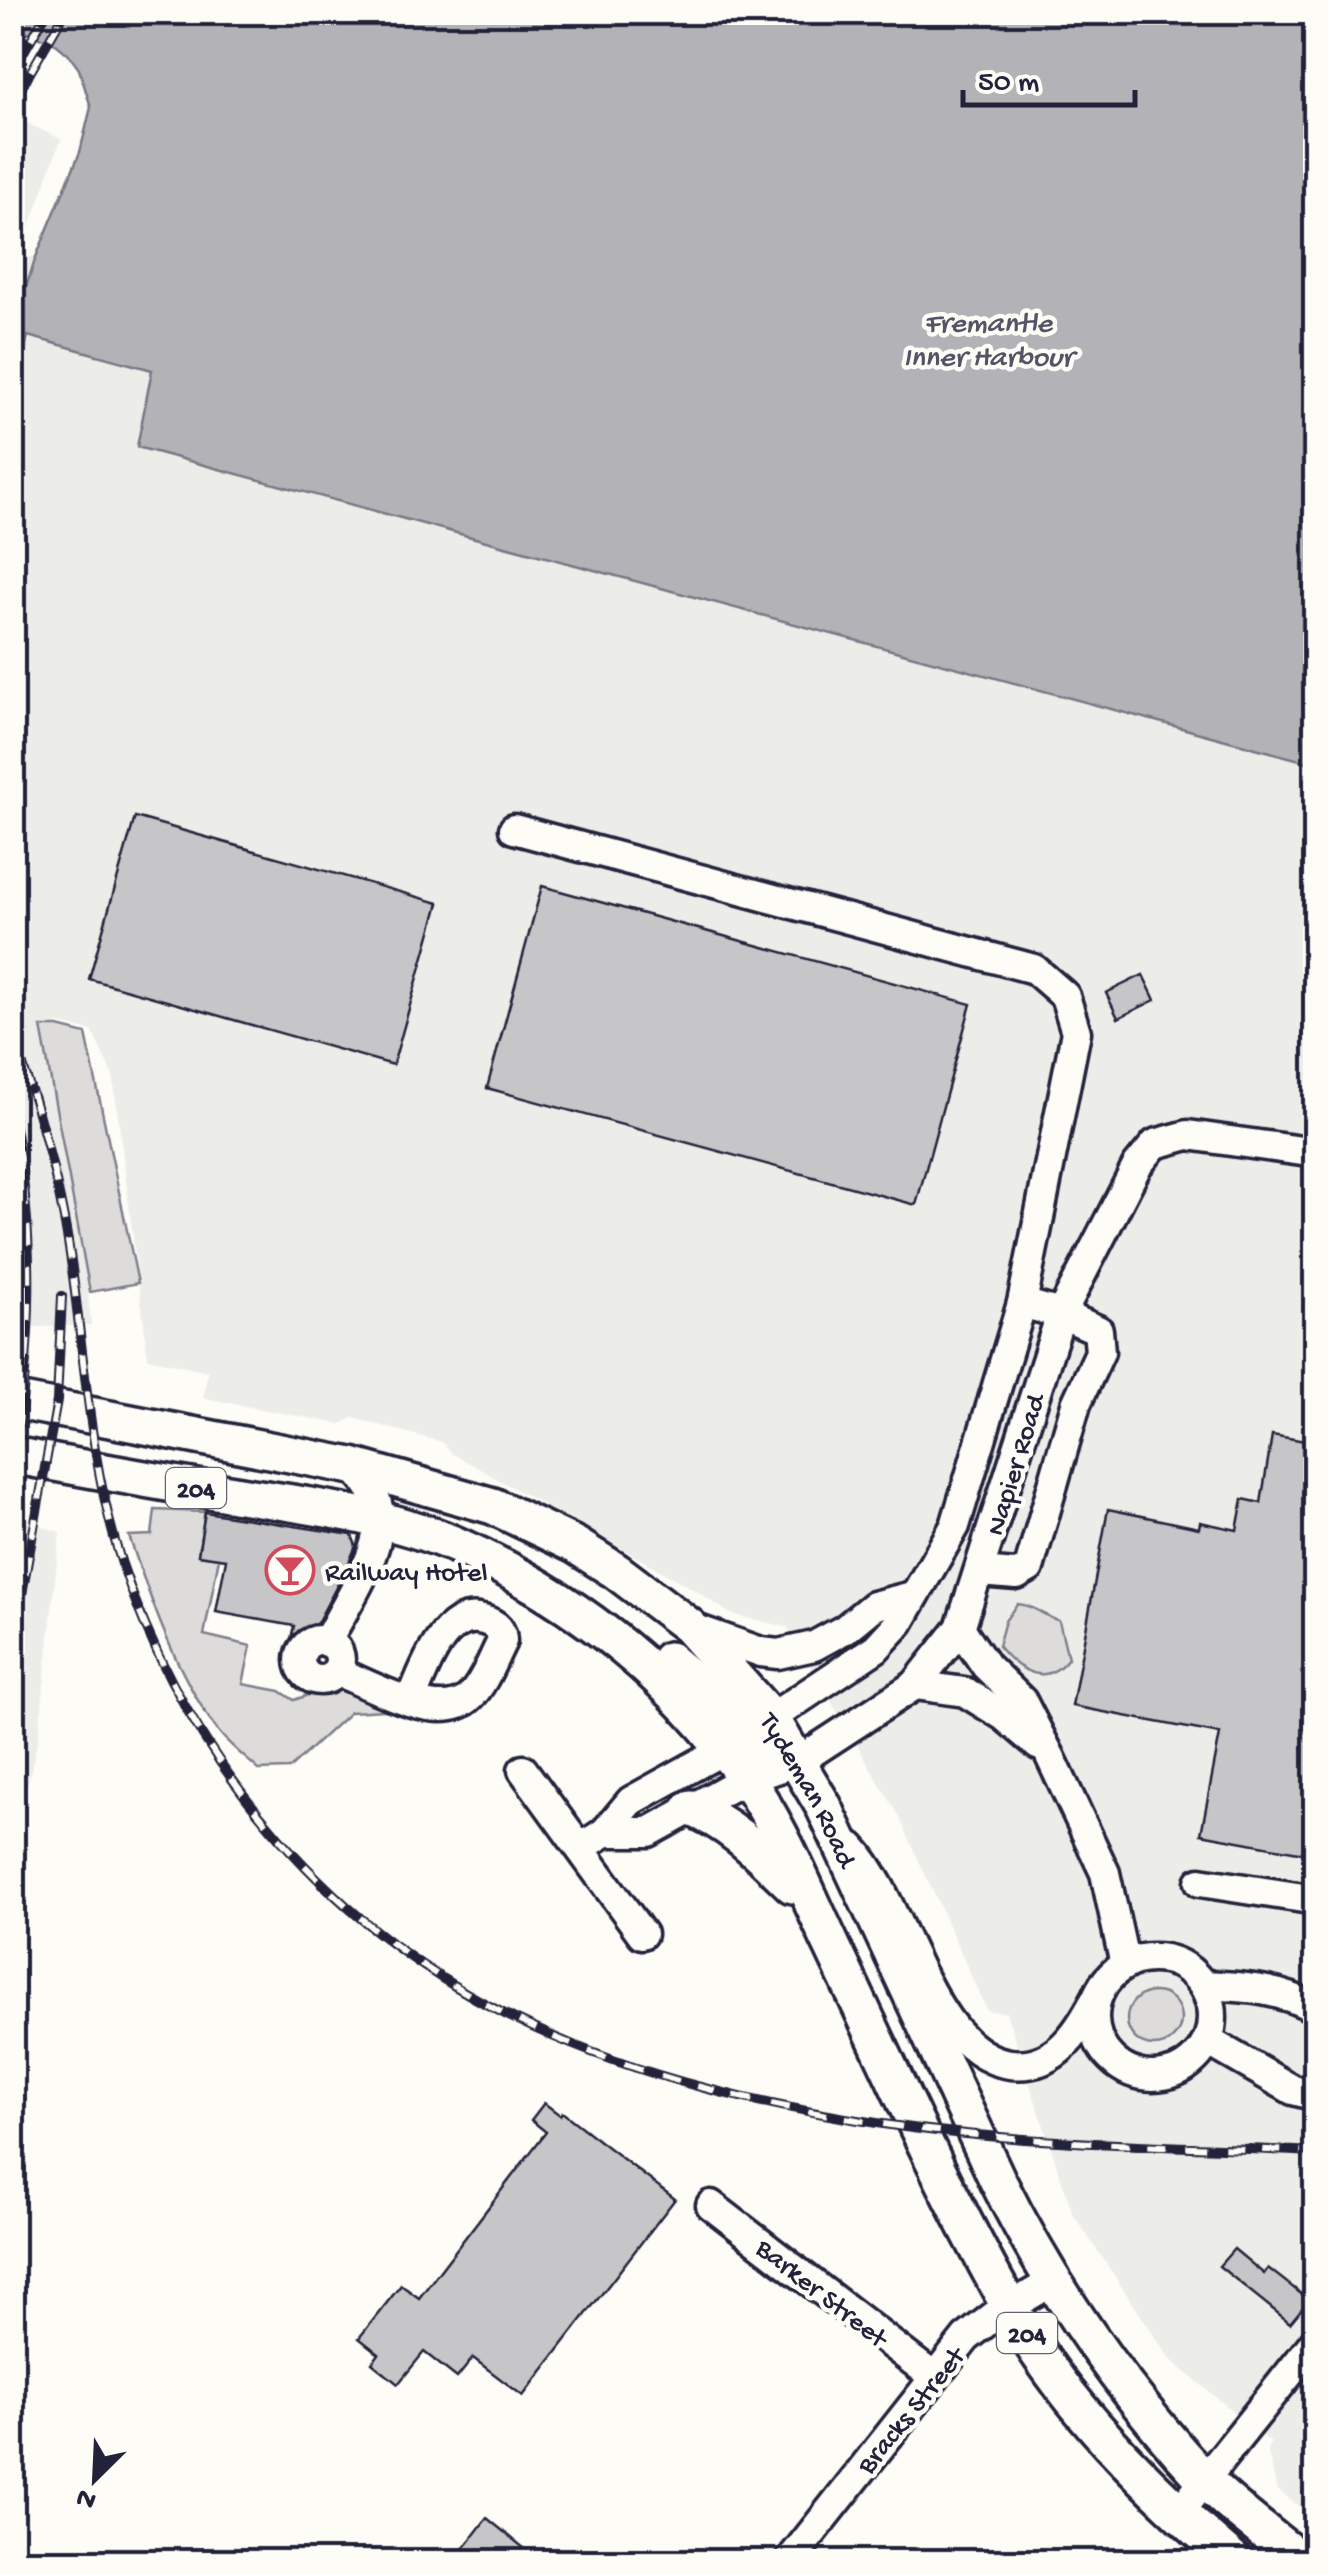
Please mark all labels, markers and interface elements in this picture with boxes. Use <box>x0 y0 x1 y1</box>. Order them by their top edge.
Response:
scale bar <box>963 45 1136 107</box>
text: 50 m <box>978 67 1039 102</box>
water label: Fremantle Inner Harbour <box>903 308 1078 377</box>
street label: Napier Road <box>980 1388 1055 1540</box>
road number: 204 <box>166 1468 226 1508</box>
bar icon: Railway Hotel <box>264 1544 316 1596</box>
place label: Railway Hotel <box>325 1558 488 1591</box>
street label: Tydeman Road <box>749 1706 863 1876</box>
street label: Barker Street <box>747 2232 895 2358</box>
road number: 204 <box>997 2313 1057 2353</box>
street label: Bracks Street <box>851 2340 975 2483</box>
north arrow <box>45 2429 145 2529</box>
text: N <box>72 2479 102 2517</box>

